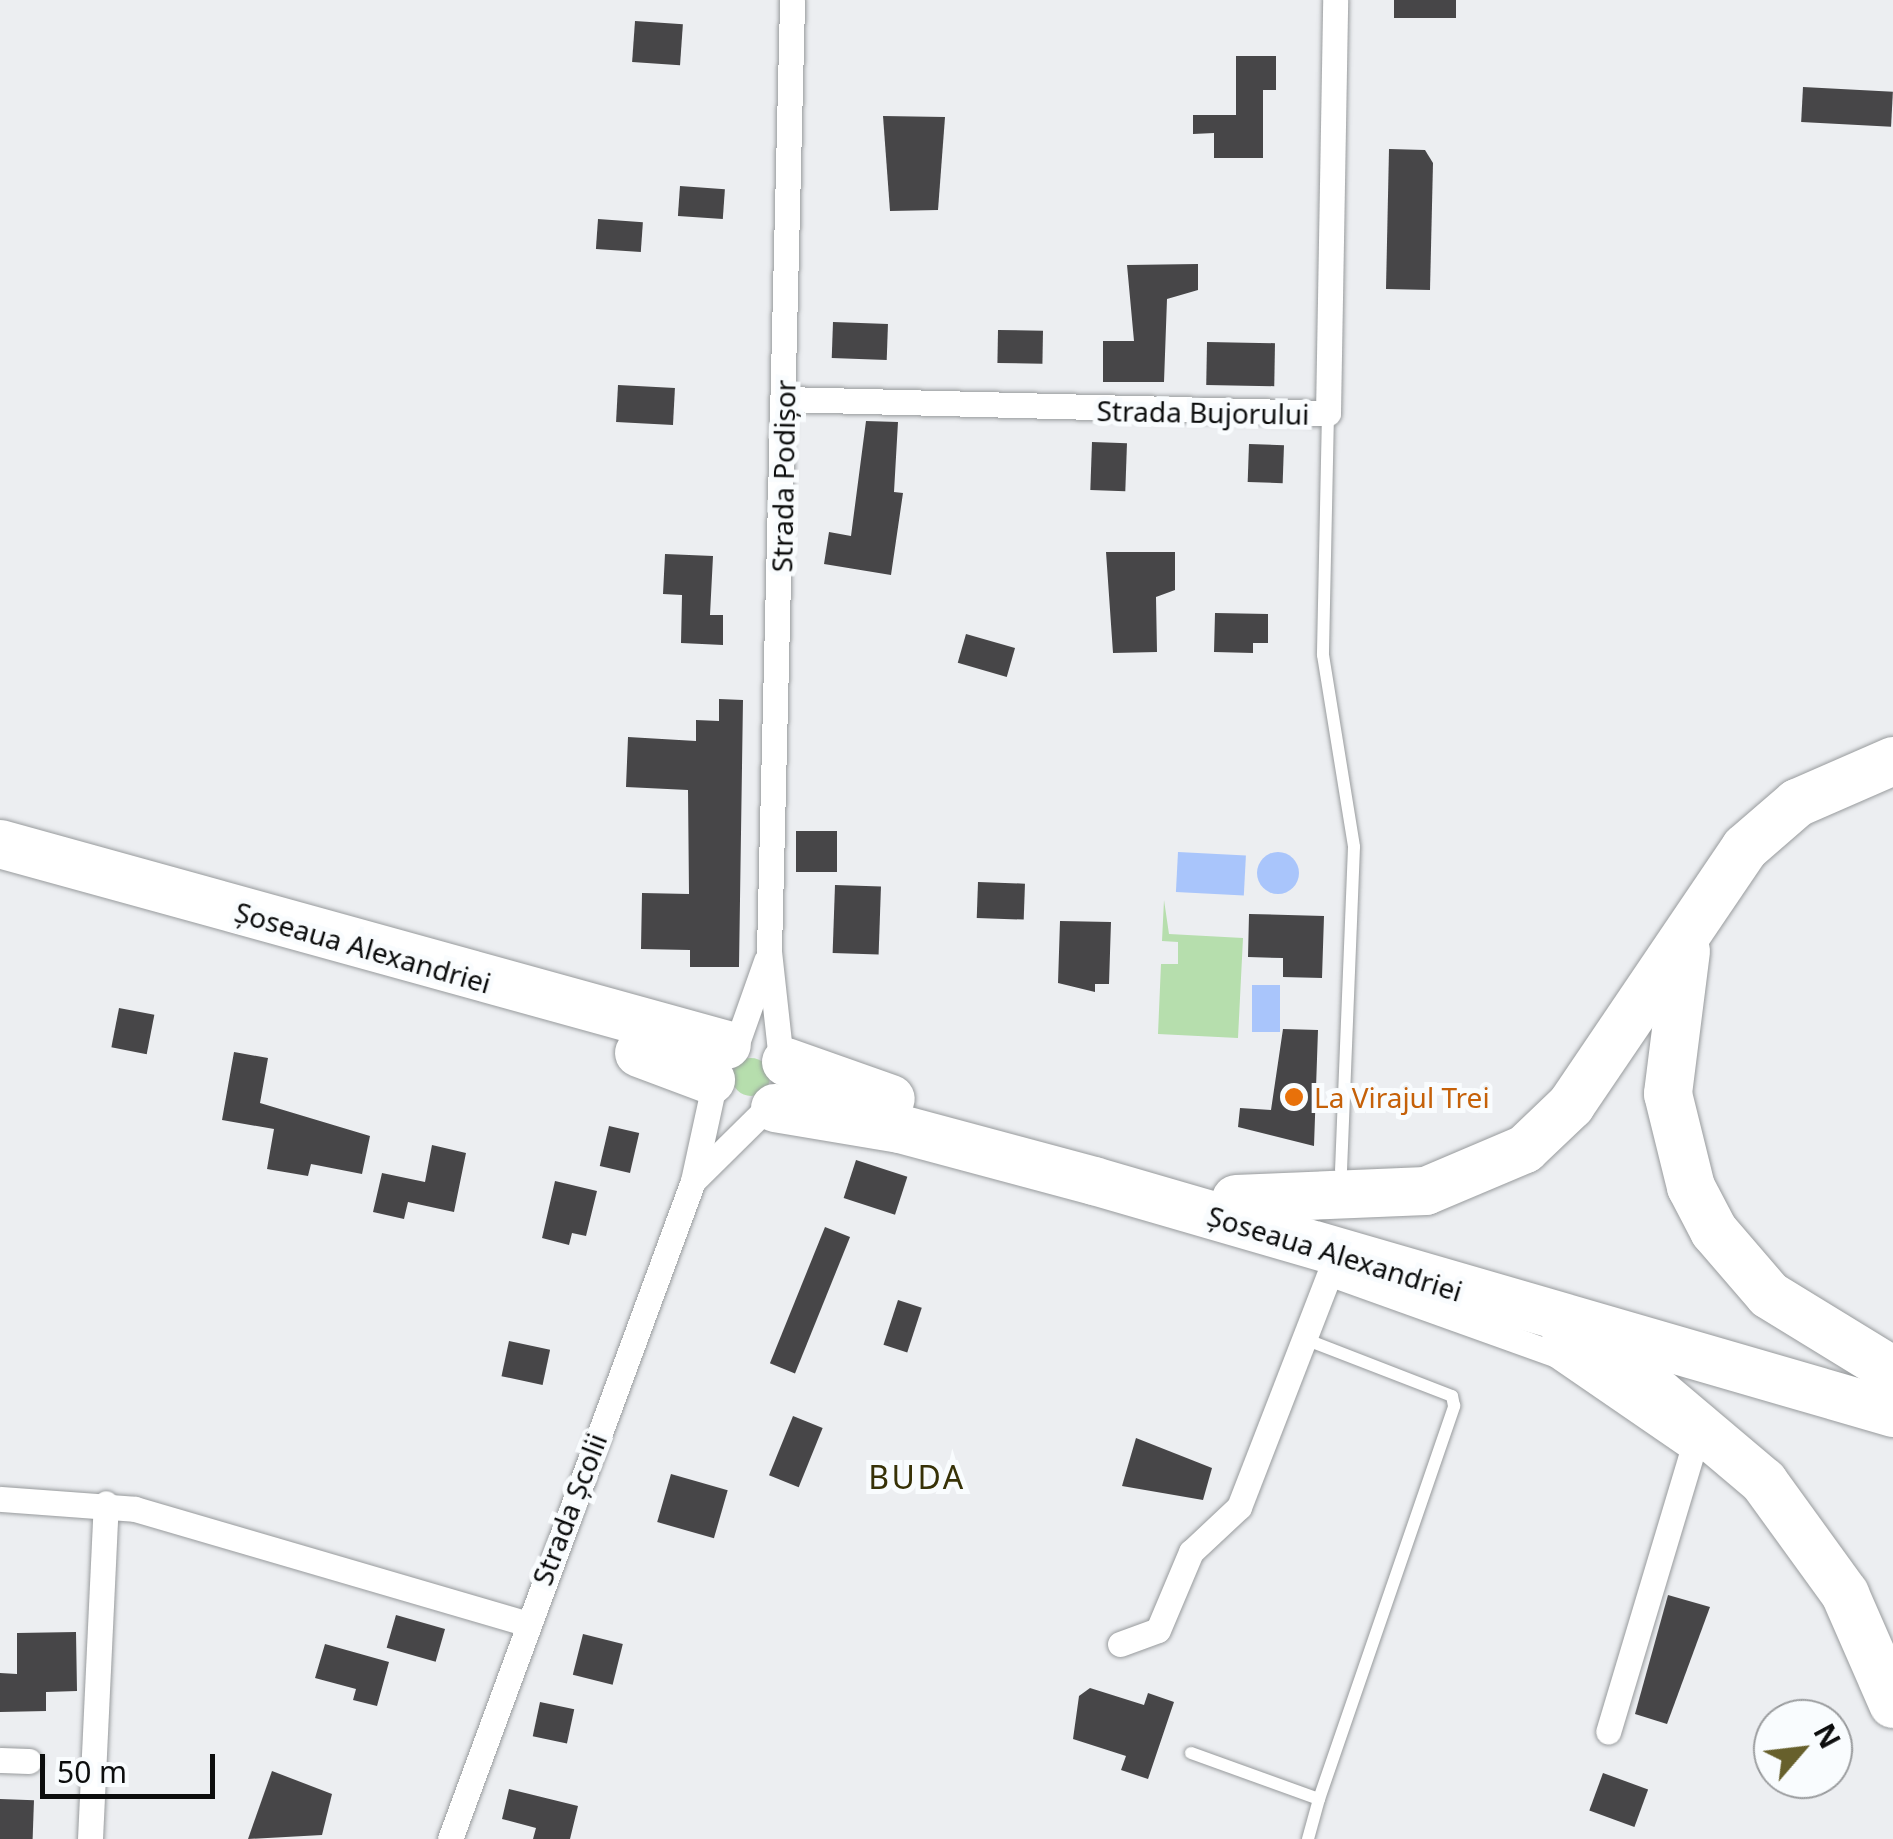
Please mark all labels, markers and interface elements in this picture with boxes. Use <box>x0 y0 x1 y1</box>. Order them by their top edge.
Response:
street label: Strada Podișor <box>765 379 801 573</box>
street label: Strada Bujorului <box>1096 393 1310 431</box>
street label: Șoseaua Alexandriei <box>231 894 495 1000</box>
place label: La Virajul Trei <box>1314 1080 1490 1114</box>
marker: La Virajul Trei <box>1283 1086 1305 1108</box>
street label: Șoseaua Alexandriei <box>1204 1198 1466 1308</box>
street label: Strada Școlii <box>525 1428 613 1590</box>
district label: BUDA <box>868 1458 966 1496</box>
north arrow <box>1753 1699 1853 1799</box>
text: N <box>1806 1717 1850 1755</box>
scale bar <box>45 1734 220 1796</box>
text: 50 m <box>57 1751 127 1792</box>

